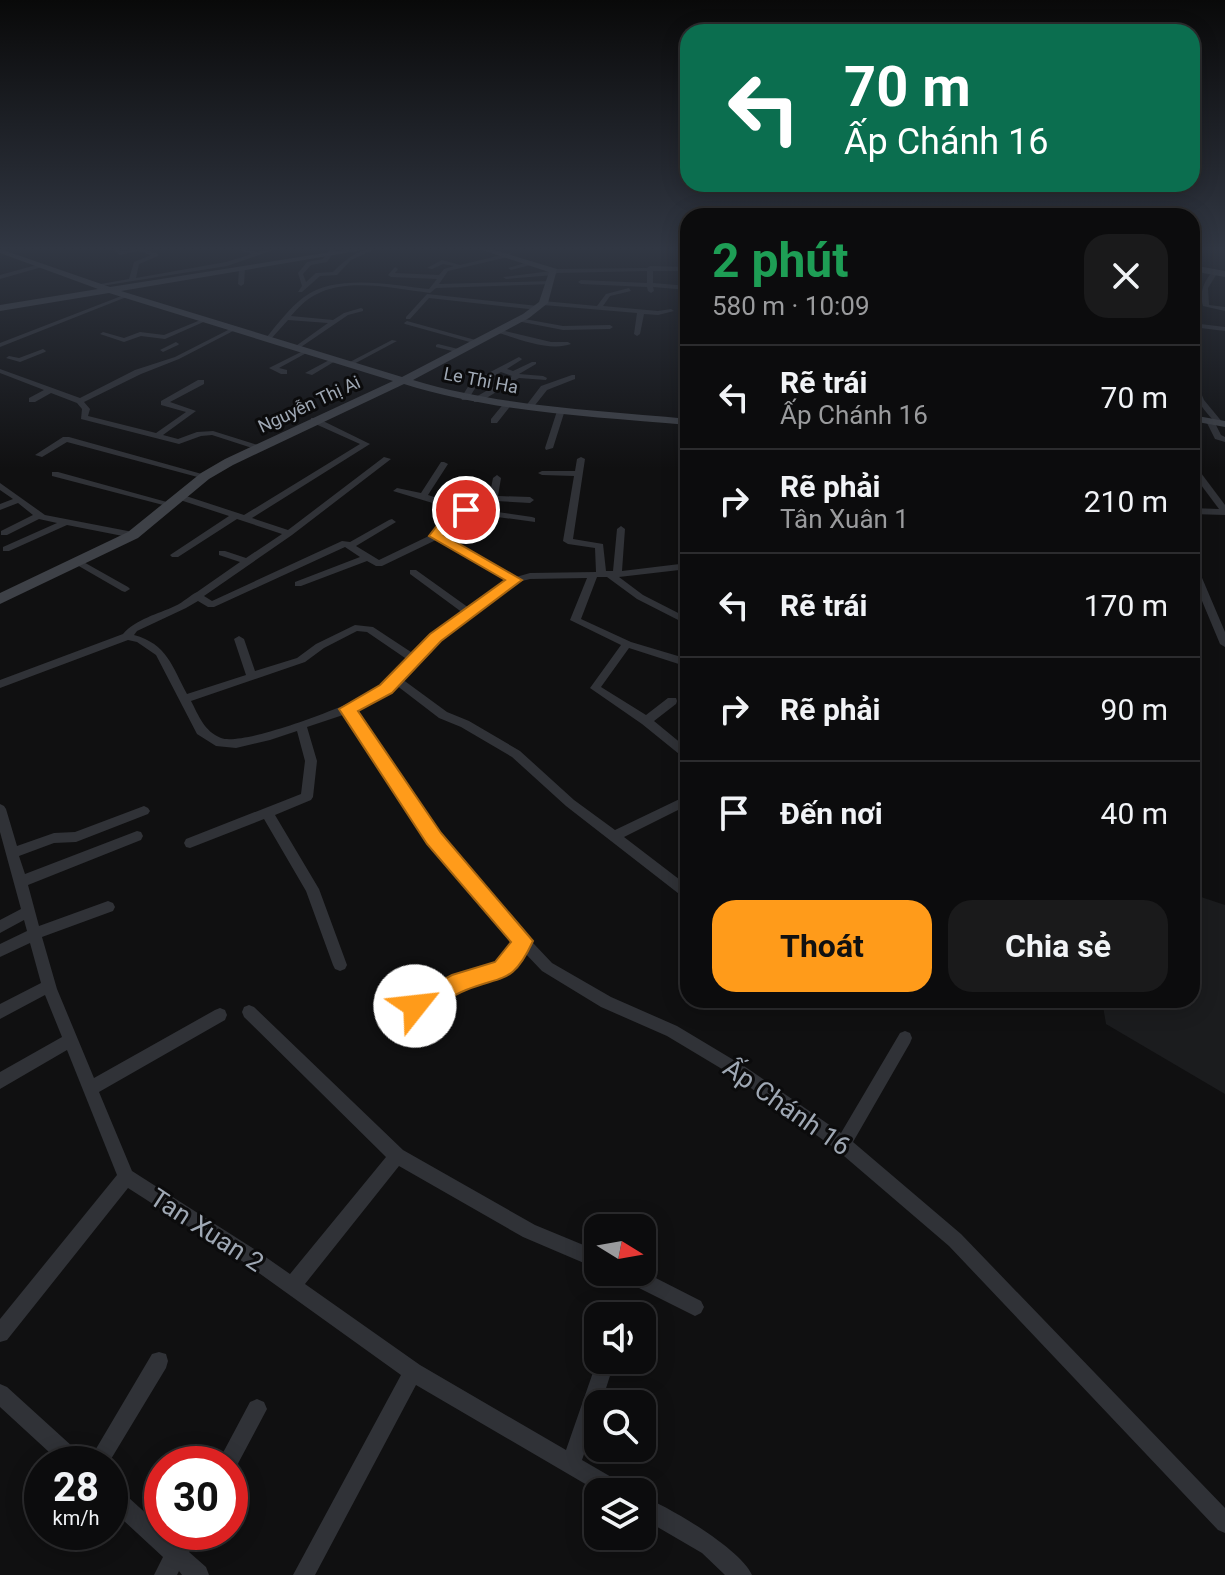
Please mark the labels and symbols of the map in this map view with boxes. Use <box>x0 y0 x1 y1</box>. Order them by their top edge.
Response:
street label: Le Thi Ha <box>442 362 520 398</box>
street label: Nguyễn Thị Ai <box>254 371 364 437</box>
pin <box>432 476 500 544</box>
position arrow <box>373 964 457 1048</box>
street label: Ấp Chánh 16 <box>718 1051 857 1162</box>
street label: Tan Xuan 2 <box>145 1182 269 1278</box>
north arrow <box>584 1214 656 1286</box>
speed limit sign: 30 <box>144 1446 248 1550</box>

